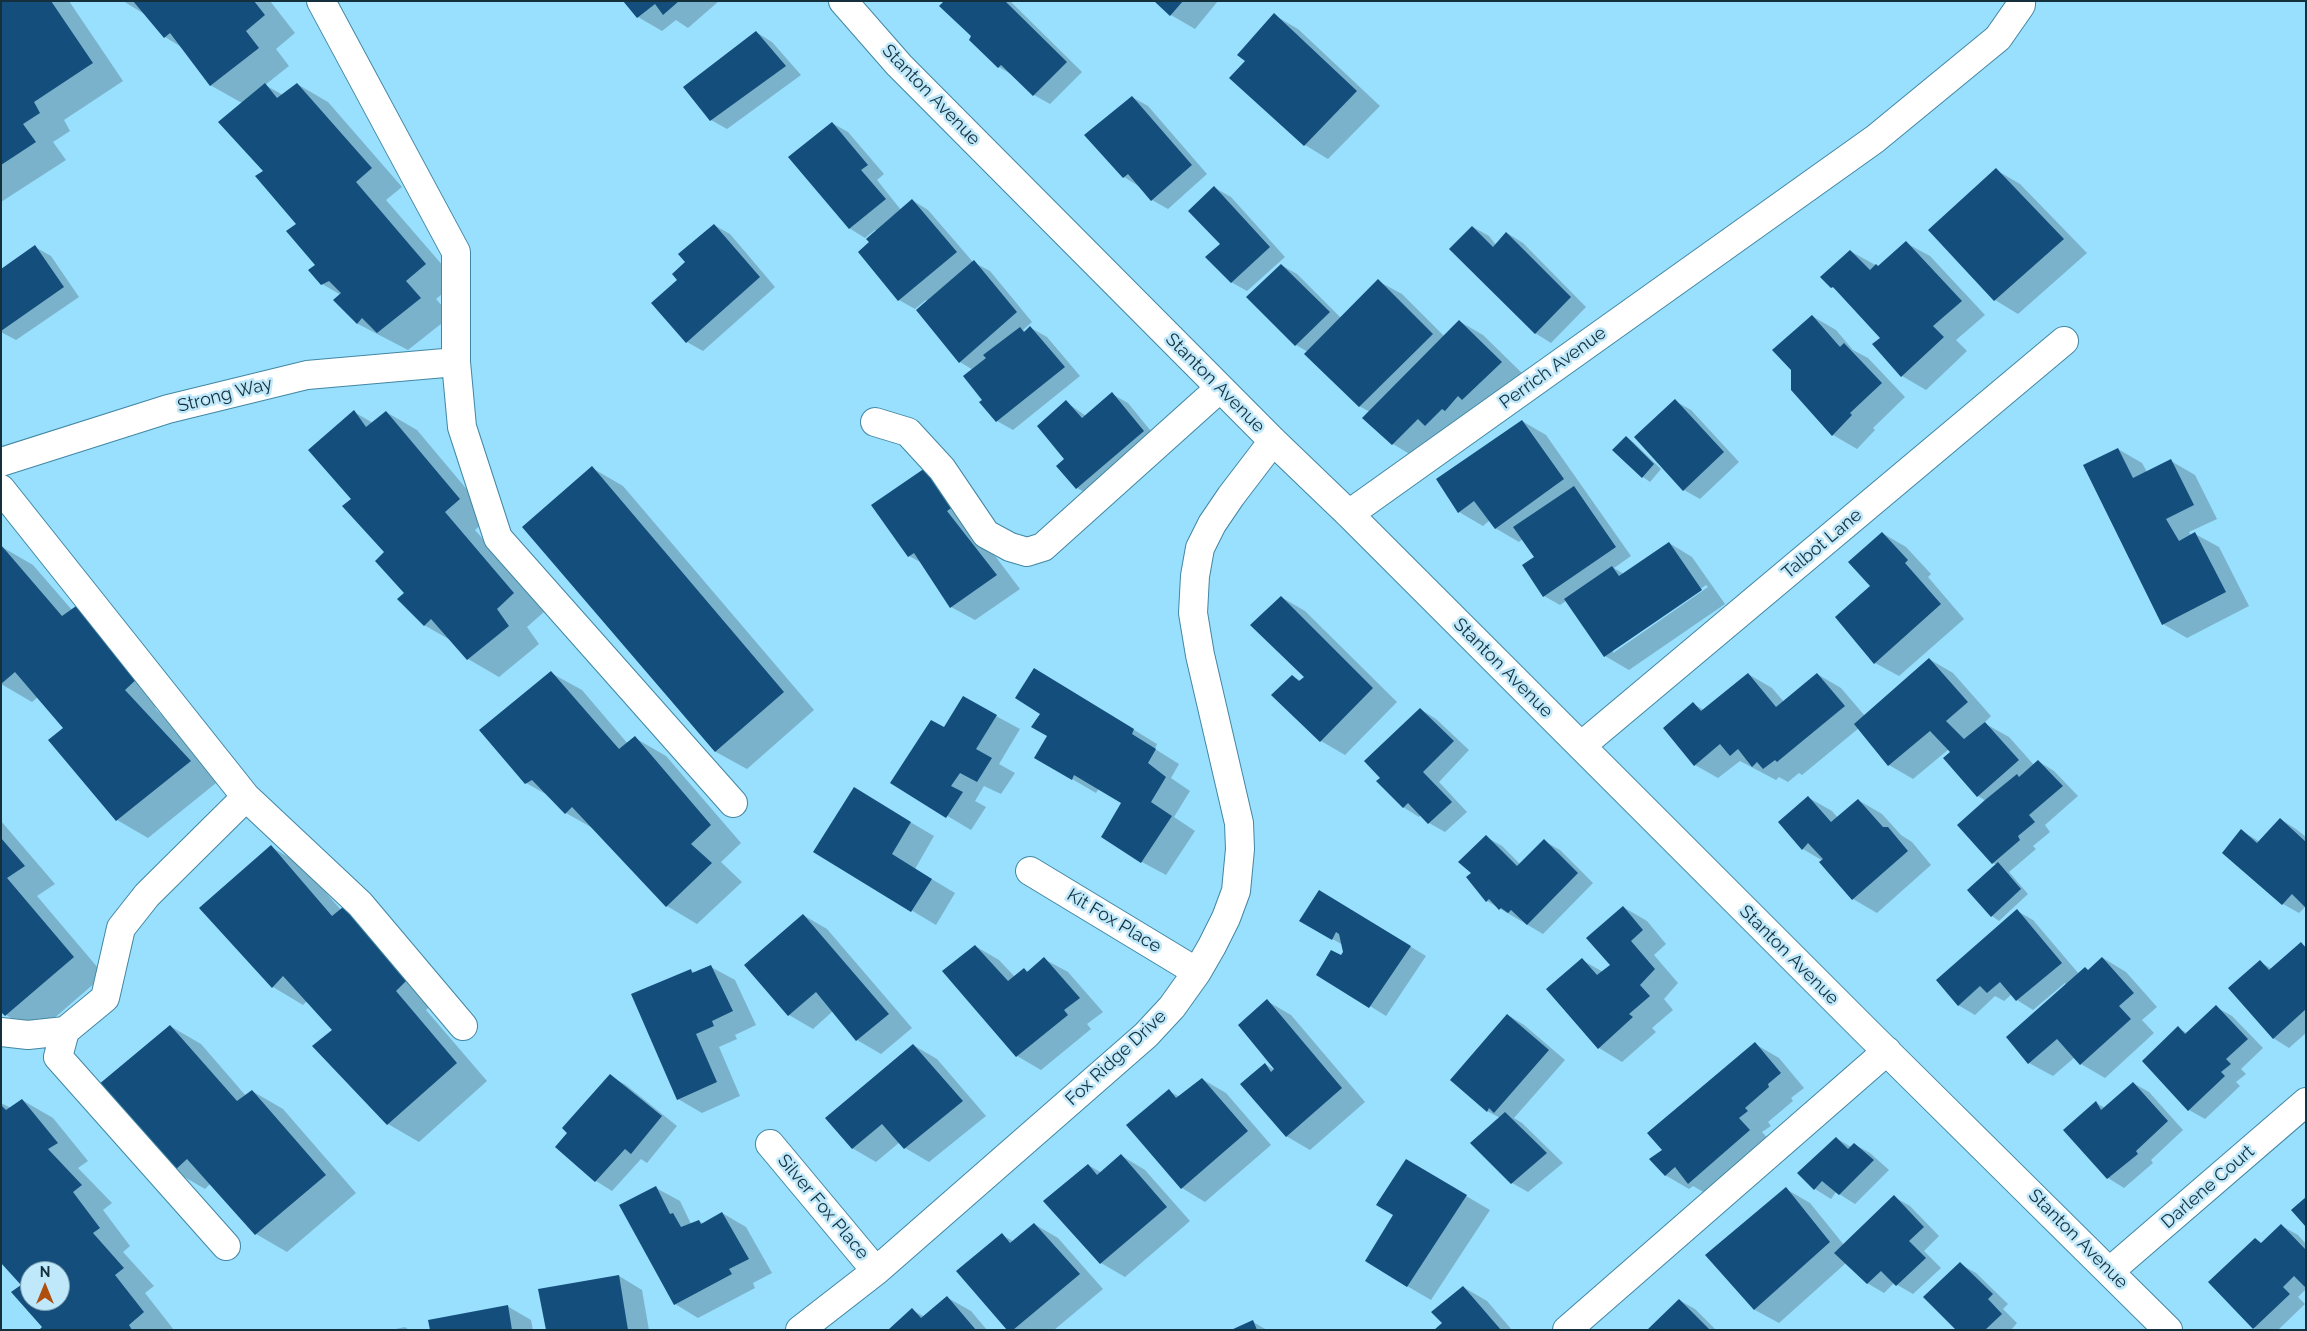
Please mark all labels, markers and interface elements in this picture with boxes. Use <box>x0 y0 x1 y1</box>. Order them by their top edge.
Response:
street label: Stanton Avenue <box>877 40 985 150</box>
street label: Perrich Avenue <box>1496 322 1610 414</box>
street label: Stanton Avenue <box>1161 329 1269 437</box>
street label: Strong Way <box>175 373 275 417</box>
street label: Talbot Lane <box>1778 504 1866 584</box>
street label: Stanton Avenue <box>1449 614 1557 722</box>
street label: Kit Fox Place <box>1063 884 1165 958</box>
street label: Stanton Avenue <box>1735 901 1843 1009</box>
street label: Fox Ridge Drive <box>1061 1006 1171 1110</box>
street label: Darlene Court <box>2157 1141 2259 1233</box>
street label: Silver Fox Place <box>773 1150 873 1264</box>
street label: Stanton Avenue <box>2024 1185 2132 1293</box>
north arrow <box>20 1261 70 1311</box>
text: N <box>40 1264 50 1280</box>

